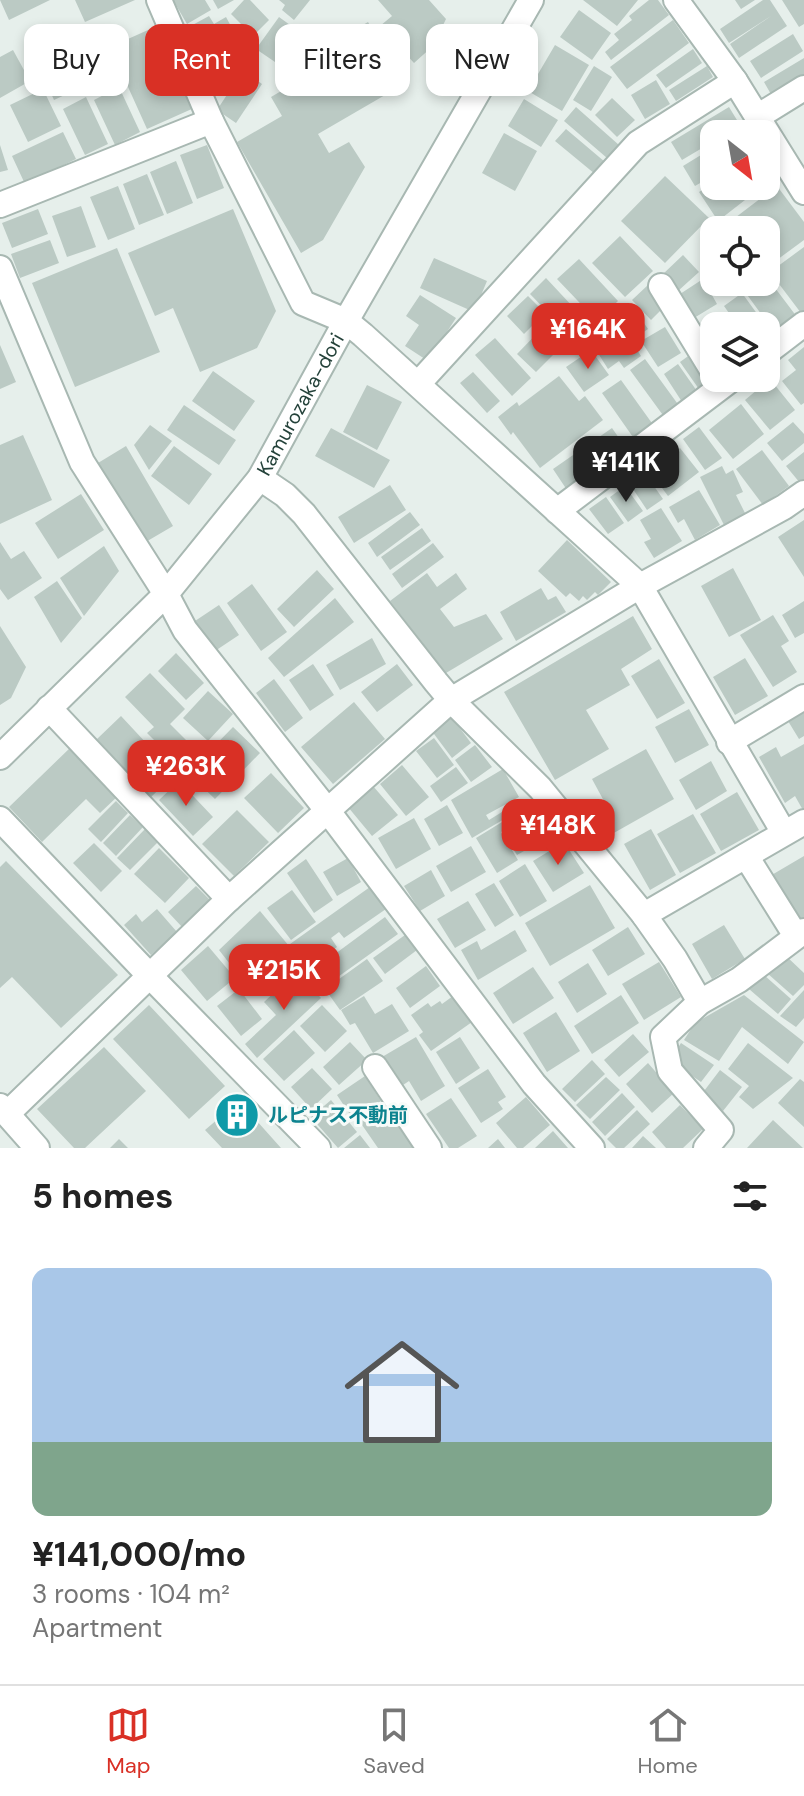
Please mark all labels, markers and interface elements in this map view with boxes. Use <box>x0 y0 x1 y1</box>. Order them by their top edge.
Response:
chip: Buy <box>24 24 129 96</box>
chip: Rent <box>145 24 259 96</box>
chip: Filters <box>275 24 410 96</box>
chip: New <box>426 24 538 96</box>
north arrow <box>700 120 780 200</box>
map controls <box>700 120 780 392</box>
button: locate <box>700 216 780 296</box>
pin: ¥164K <box>532 303 644 371</box>
text: ¥164K <box>550 312 626 346</box>
button: layers <box>700 312 780 392</box>
street label: Kamurozaka-dori <box>251 328 350 480</box>
pin: ¥141K <box>570 436 682 504</box>
text: ¥141K <box>591 445 661 479</box>
pin: ¥263K <box>130 740 242 808</box>
text: ¥263K <box>145 749 227 783</box>
pin: ¥148K <box>502 799 614 867</box>
text: ¥148K <box>520 808 596 842</box>
pin: ¥215K <box>228 944 340 1012</box>
text: ¥215K <box>247 953 321 987</box>
building icon: ルピナス不動前 <box>213 1091 261 1139</box>
place label: ルピナス不動前 <box>268 1102 408 1128</box>
text: 5 homes <box>32 1174 173 1219</box>
icon: filters <box>728 1174 772 1218</box>
icon: home <box>330 1320 474 1464</box>
text: ¥141,000/mo <box>32 1532 246 1577</box>
text: 3 rooms · 104 m² <box>32 1577 230 1611</box>
text: Apartment <box>32 1611 163 1645</box>
tab: Map <box>106 1703 151 1780</box>
tab: Saved <box>363 1703 425 1780</box>
tab: Home <box>638 1703 698 1780</box>

